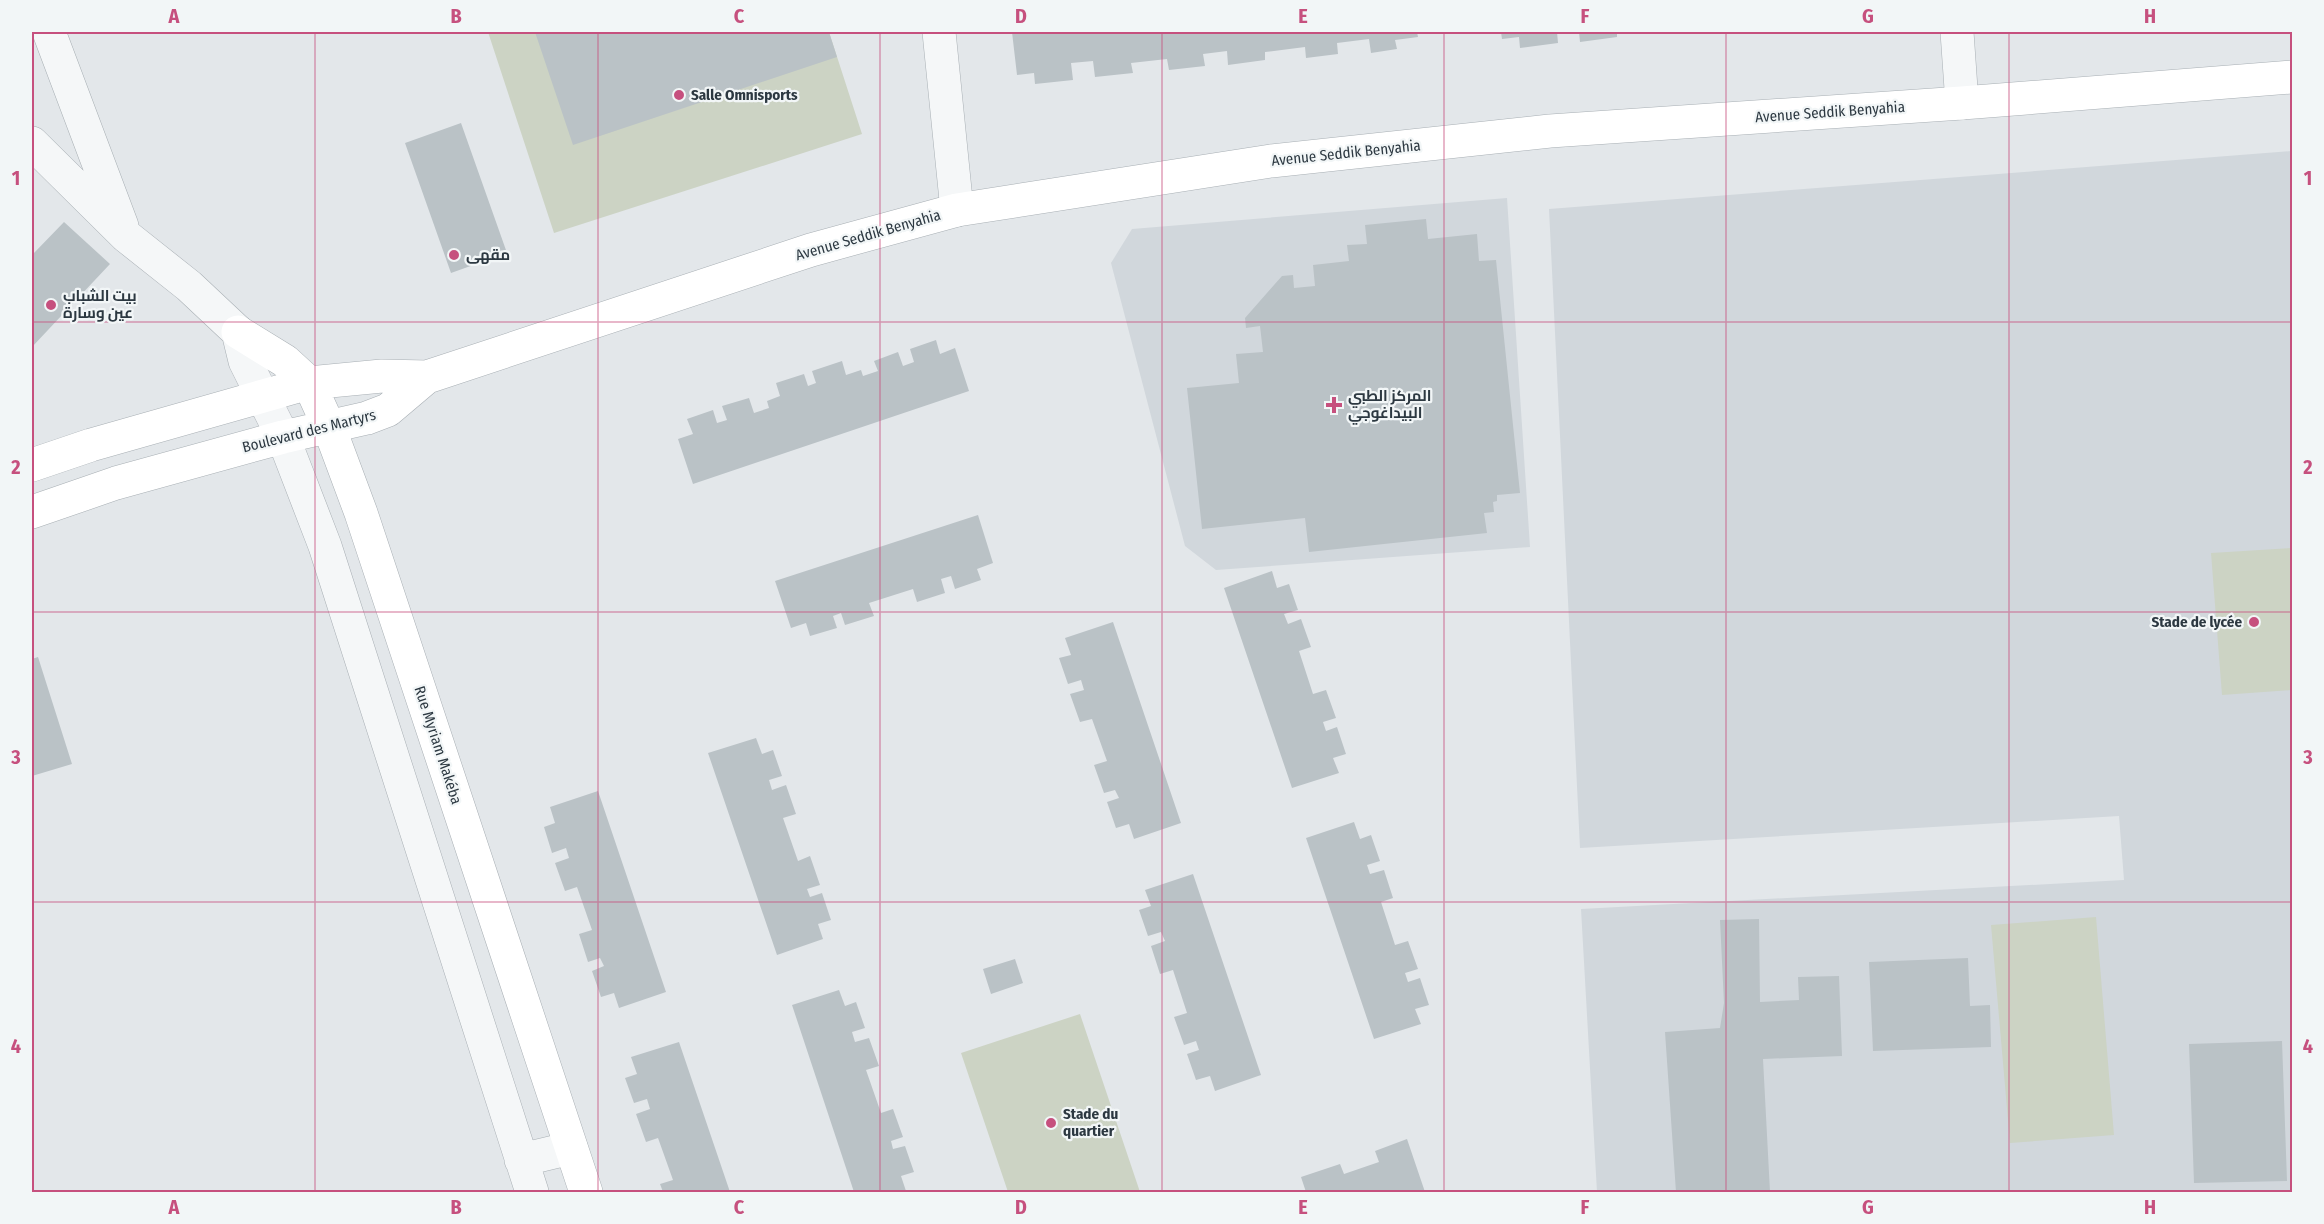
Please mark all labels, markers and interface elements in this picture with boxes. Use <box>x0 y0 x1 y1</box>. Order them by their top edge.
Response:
text: A <box>168 4 181 28</box>
text: B <box>450 4 462 28</box>
text: C <box>734 4 745 28</box>
text: D <box>1015 4 1027 28</box>
text: E <box>1298 4 1308 28</box>
text: F <box>1581 4 1590 28</box>
text: G <box>1862 4 1874 28</box>
text: H <box>2144 4 2156 28</box>
place label: Salle Omnisports <box>691 86 798 104</box>
marker: Salle Omnisports <box>672 88 686 102</box>
street label: Avenue Seddik Benyahia <box>1755 98 1905 126</box>
street label: Avenue Seddik Benyahia <box>1270 136 1422 170</box>
text: 1 <box>12 166 20 190</box>
text: 1 <box>2304 166 2312 190</box>
street label: Avenue Seddik Benyahia <box>793 206 943 264</box>
place label: مقهى <box>466 246 510 264</box>
marker: مقهى <box>447 248 461 262</box>
place label: بيت الشباب عين وسارة <box>63 287 137 322</box>
marker: بيت الشباب عين وسارة <box>44 298 58 312</box>
place label: المركز الطبي البيداغوجي <box>1348 387 1432 425</box>
marker: المركز الطبي البيداغوجي <box>1325 396 1343 414</box>
street label: Boulevard des Martyrs <box>240 406 378 456</box>
text: 2 <box>10 455 21 479</box>
text: 2 <box>2302 455 2313 479</box>
place label: Stade de lycée <box>2151 613 2242 631</box>
marker: Stade de lycée <box>2247 615 2261 629</box>
street label: Rue Myriam Makéba <box>410 684 466 806</box>
text: 3 <box>10 745 21 769</box>
text: 3 <box>2302 745 2313 769</box>
text: 4 <box>11 1034 21 1058</box>
text: 4 <box>2303 1034 2313 1058</box>
place label: Stade du quartier <box>1063 1105 1118 1140</box>
marker: Stade du quartier <box>1044 1116 1058 1130</box>
text: A <box>168 1195 181 1219</box>
text: B <box>450 1195 462 1219</box>
text: C <box>734 1195 745 1219</box>
text: D <box>1015 1195 1027 1219</box>
text: E <box>1298 1195 1308 1219</box>
text: F <box>1581 1195 1590 1219</box>
text: G <box>1862 1195 1874 1219</box>
text: H <box>2144 1195 2156 1219</box>

